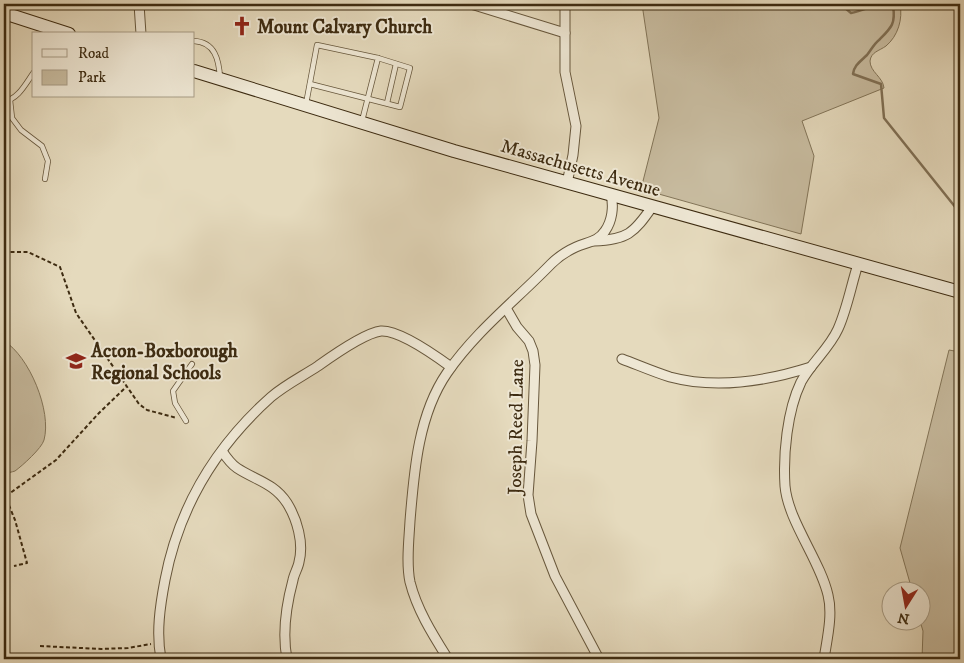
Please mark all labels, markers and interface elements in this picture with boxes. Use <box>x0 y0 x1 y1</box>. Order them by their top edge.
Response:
church icon: Mount Calvary Church <box>231 15 253 37</box>
place label: Mount Calvary Church <box>257 16 433 39</box>
legend <box>32 32 195 98</box>
text: Road <box>78 44 110 63</box>
text: Park <box>78 68 107 87</box>
street label: Massachusetts Avenue <box>498 135 663 202</box>
place label: Acton-Boxborough Regional Schools <box>90 340 239 385</box>
school or university icon: Acton-Boxborough Regional Schools <box>65 350 87 372</box>
street label: Joseph Reed Lane <box>504 359 529 497</box>
north arrow <box>882 580 932 630</box>
text: N <box>896 608 911 628</box>

